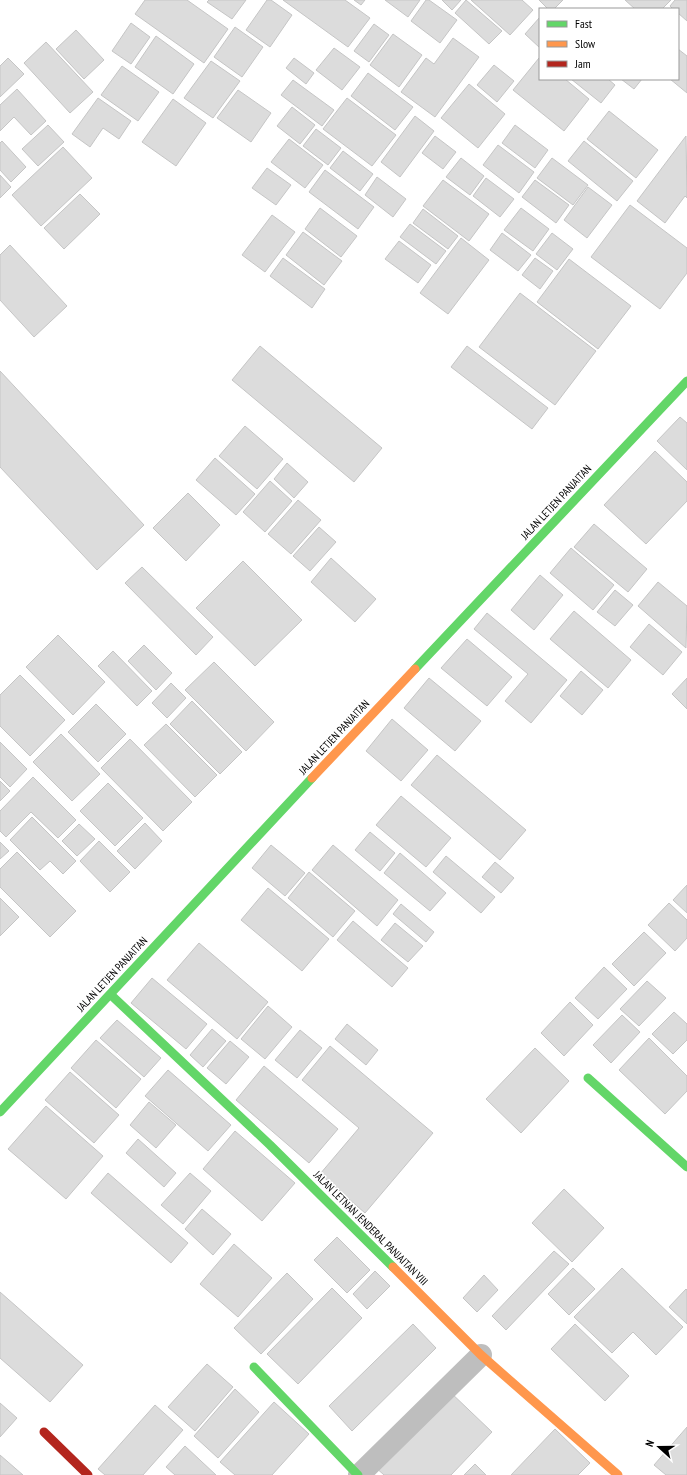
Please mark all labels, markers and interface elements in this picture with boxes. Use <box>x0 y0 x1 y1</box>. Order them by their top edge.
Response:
legend <box>539 8 679 80</box>
text: Fast <box>575 16 593 31</box>
text: Slow <box>575 36 596 51</box>
text: Jam <box>574 56 591 71</box>
street label: JALAN LETJEN PANJAITAN <box>517 462 594 543</box>
street label: JALAN LETJEN PANJAITAN <box>295 697 372 778</box>
street label: JALAN LETJEN PANJAITAN <box>73 934 150 1015</box>
street label: JALAN LETNAN JENDERAL PANJAITAN VIII <box>310 1167 431 1288</box>
north arrow <box>639 1427 679 1467</box>
text: N <box>642 1438 657 1449</box>

